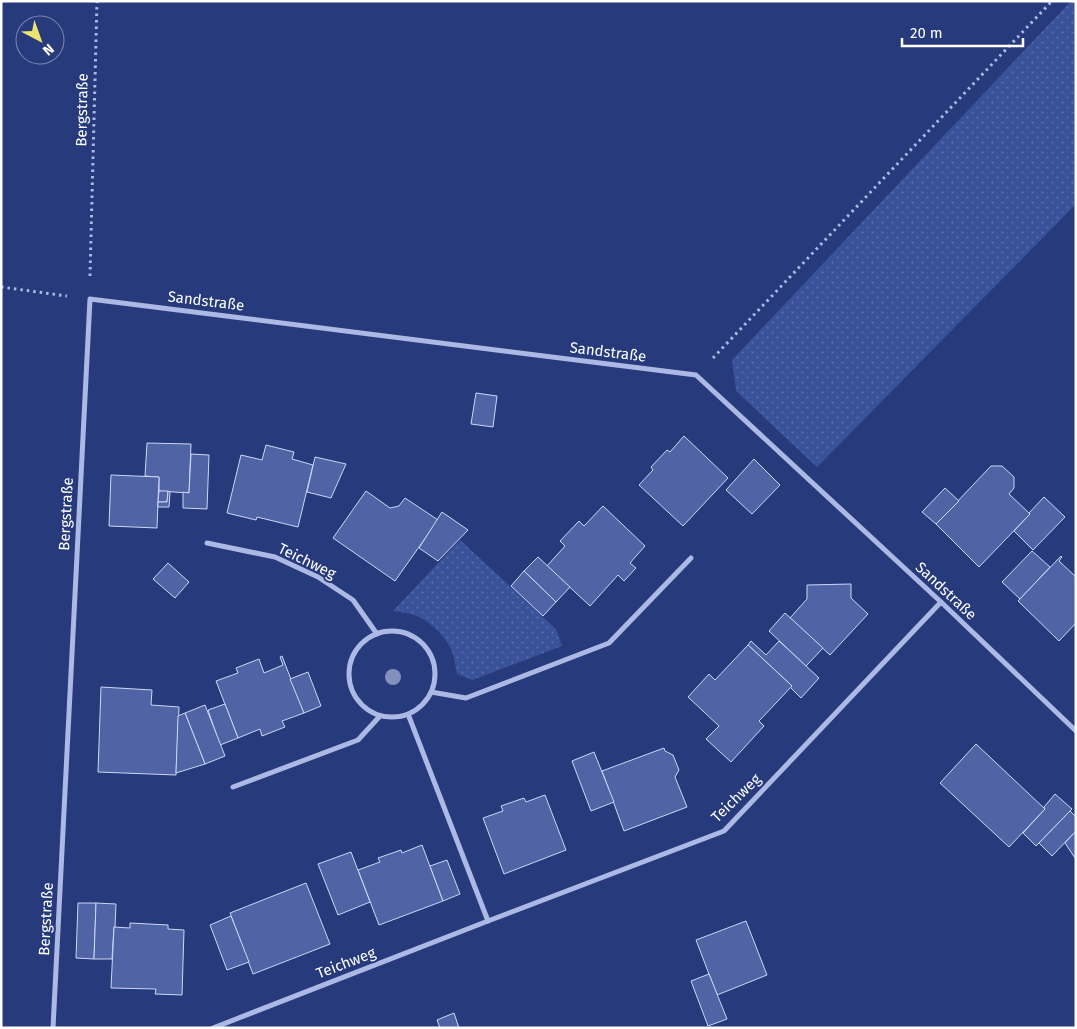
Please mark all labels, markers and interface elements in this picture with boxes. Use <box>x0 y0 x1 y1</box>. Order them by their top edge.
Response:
north arrow <box>15 15 65 65</box>
scale bar <box>902 15 1023 47</box>
text: 20 m <box>910 24 943 42</box>
text: N <box>39 40 57 59</box>
street label: Bergstraße <box>72 73 92 147</box>
street label: Sandstraße <box>167 287 245 315</box>
street label: Sandstraße <box>569 338 647 366</box>
street label: Bergstraße <box>55 477 77 551</box>
street label: Teichweg <box>275 539 339 583</box>
street label: Sandstraße <box>912 558 980 624</box>
street label: Teichweg <box>707 770 765 826</box>
street label: Bergstraße <box>35 882 57 956</box>
street label: Teichweg <box>314 943 378 983</box>

